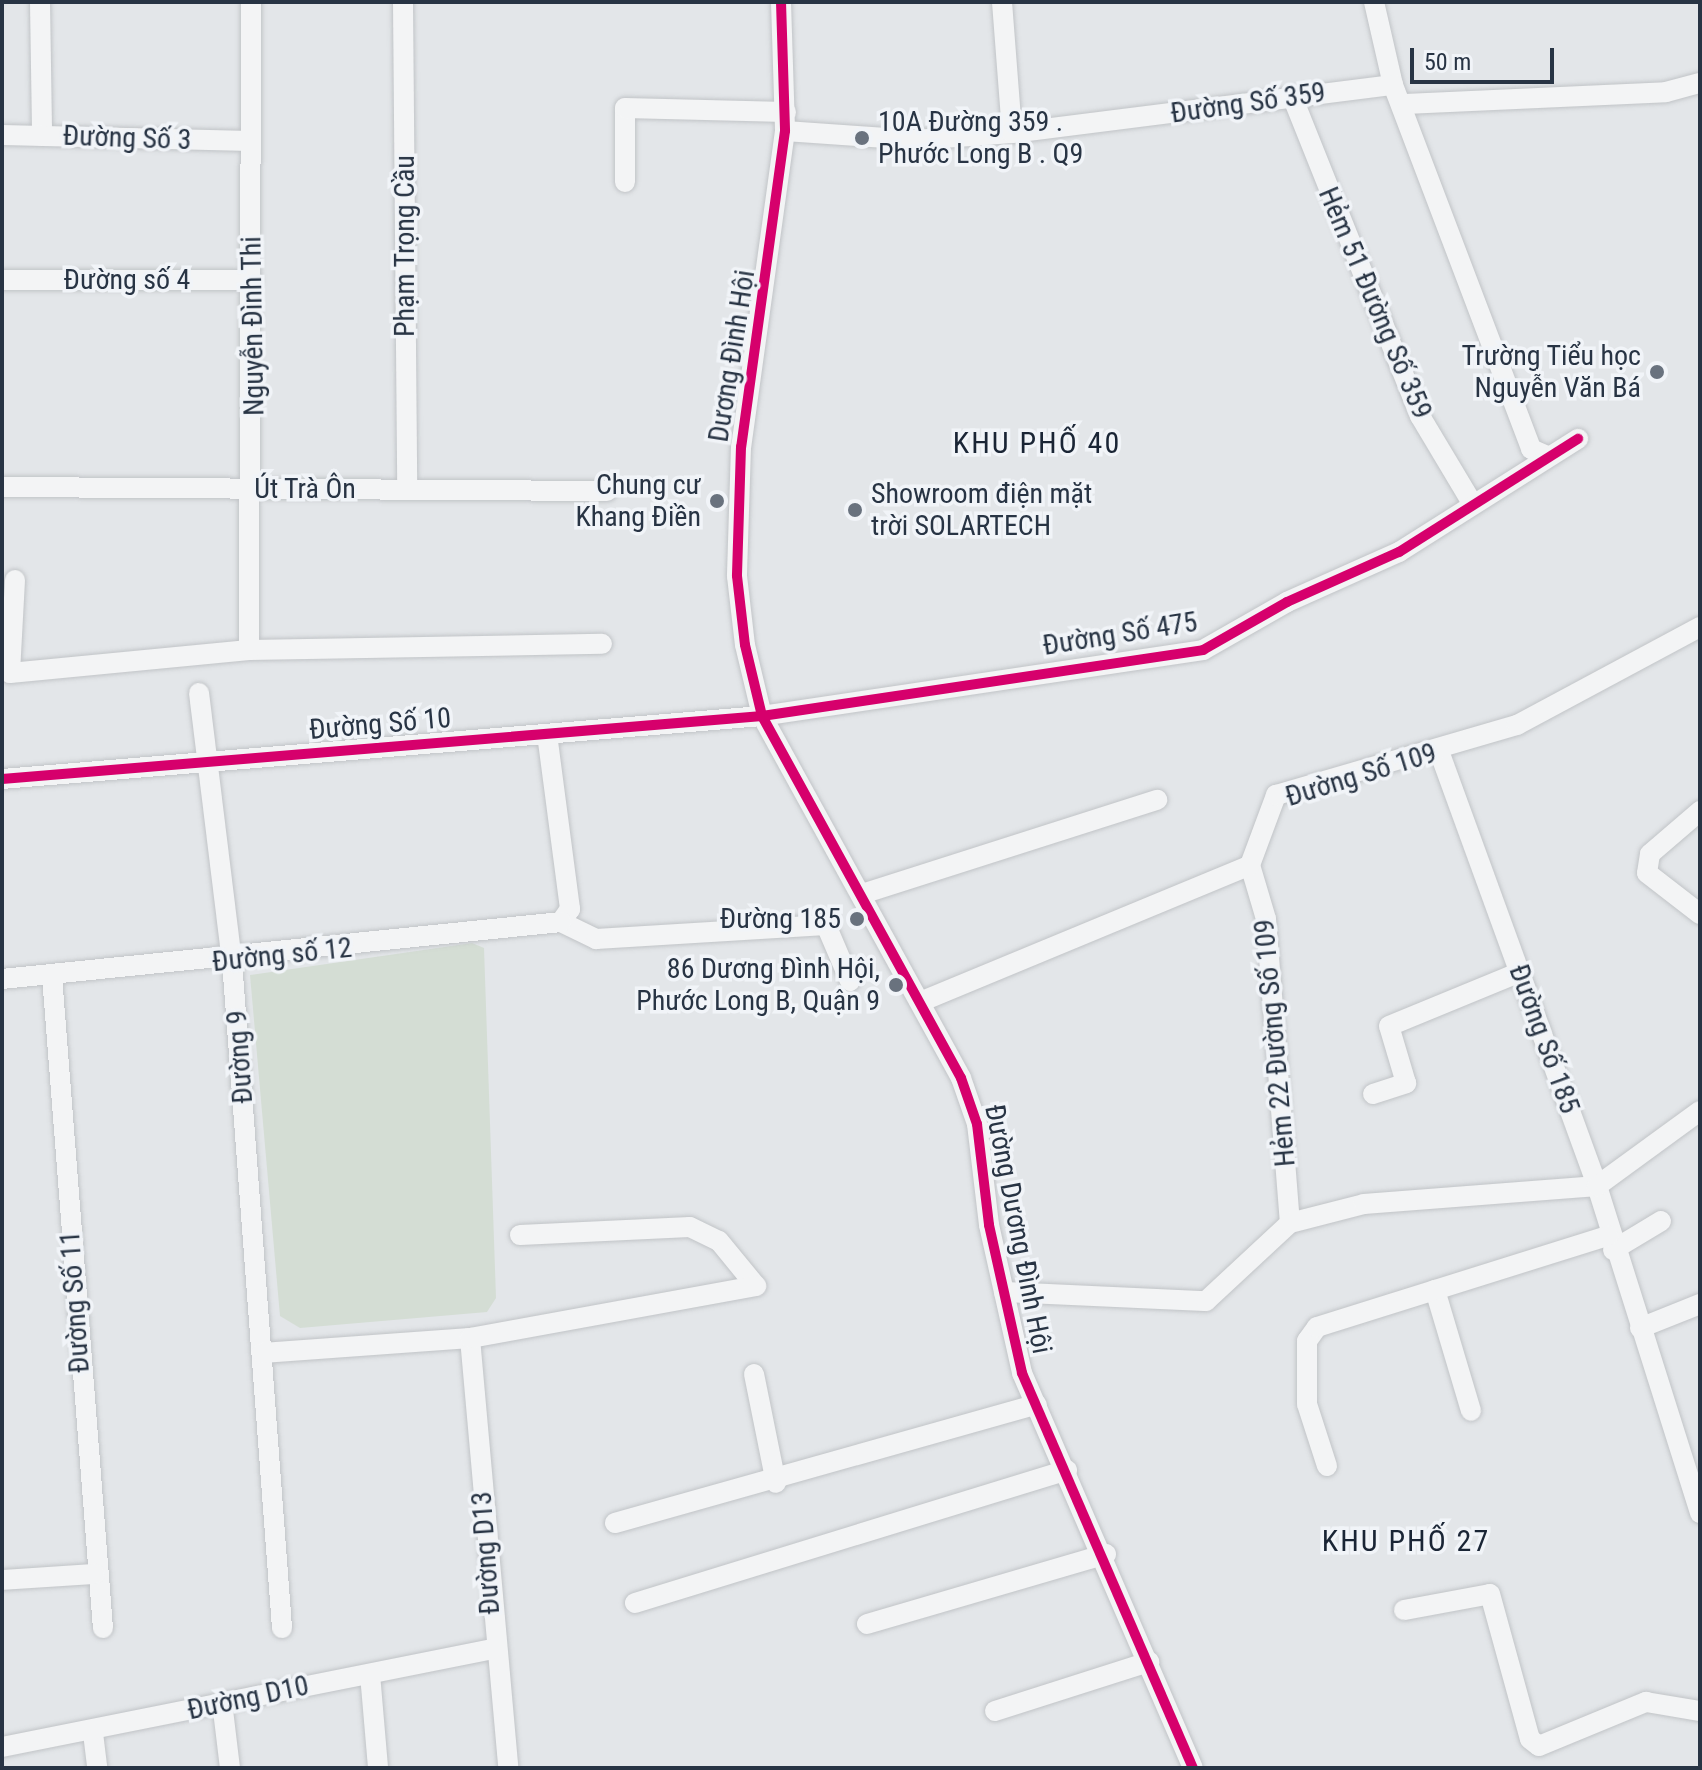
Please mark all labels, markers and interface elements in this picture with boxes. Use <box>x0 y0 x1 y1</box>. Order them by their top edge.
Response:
scale bar <box>1414 32 1558 82</box>
text: 50 m <box>1424 48 1471 76</box>
street label: Đường Số 359 <box>1168 75 1328 131</box>
place label: 10A Đường 359 . Phước Long B . Q9 <box>878 105 1083 171</box>
street label: Đường Số 3 <box>62 119 192 157</box>
marker: 10A Đường 359 . Phước Long B . Q9 <box>853 129 871 147</box>
street label: Phạm Trọng Cầu <box>388 155 422 337</box>
street label: Hẻm 51 Đường Số 359 <box>1311 182 1439 424</box>
street label: Nguyễn Đình Thi <box>235 236 271 416</box>
street label: Đường số 4 <box>64 263 190 297</box>
street label: Dương Đình Hội <box>702 268 762 444</box>
place label: Trường Tiểu học Nguyễn Văn Bá <box>1461 339 1641 405</box>
marker: Trường Tiểu học Nguyễn Văn Bá <box>1648 363 1666 381</box>
district label: KHU PHỐ 40 <box>953 425 1121 461</box>
place label: Chung cư Khang Điền <box>575 468 701 534</box>
street label: Út Trà Ôn <box>254 472 356 506</box>
place label: Showroom điện mặt trời SOLARTECH <box>871 477 1092 543</box>
marker: Chung cư Khang Điền <box>708 492 726 510</box>
marker: Showroom điện mặt trời SOLARTECH <box>846 501 864 519</box>
street label: Đường Số 475 <box>1040 605 1200 663</box>
street label: Đường Số 10 <box>308 701 452 747</box>
street label: Đường Số 109 <box>1281 736 1441 814</box>
place label: Đường 185 <box>720 902 841 936</box>
marker: Đường 185 <box>848 910 866 928</box>
street label: Hẻm 22 Đường Số 109 <box>1247 918 1303 1168</box>
street label: Đường số 12 <box>210 931 354 979</box>
place label: 86 Dương Đình Hội, Phước Long B, Quận 9 <box>636 952 880 1018</box>
street label: Đường Số 185 <box>1502 960 1586 1118</box>
marker: 86 Dương Đình Hội, Phước Long B, Quận 9 <box>887 976 905 994</box>
street label: Đường 9 <box>220 1009 260 1105</box>
street label: Đường Dương Đình Hội <box>977 1101 1059 1357</box>
street label: Đường Số 11 <box>53 1230 97 1374</box>
street label: Đường D13 <box>465 1490 507 1616</box>
district label: KHU PHỐ 27 <box>1322 1523 1490 1559</box>
street label: Đường D10 <box>184 1669 312 1727</box>

